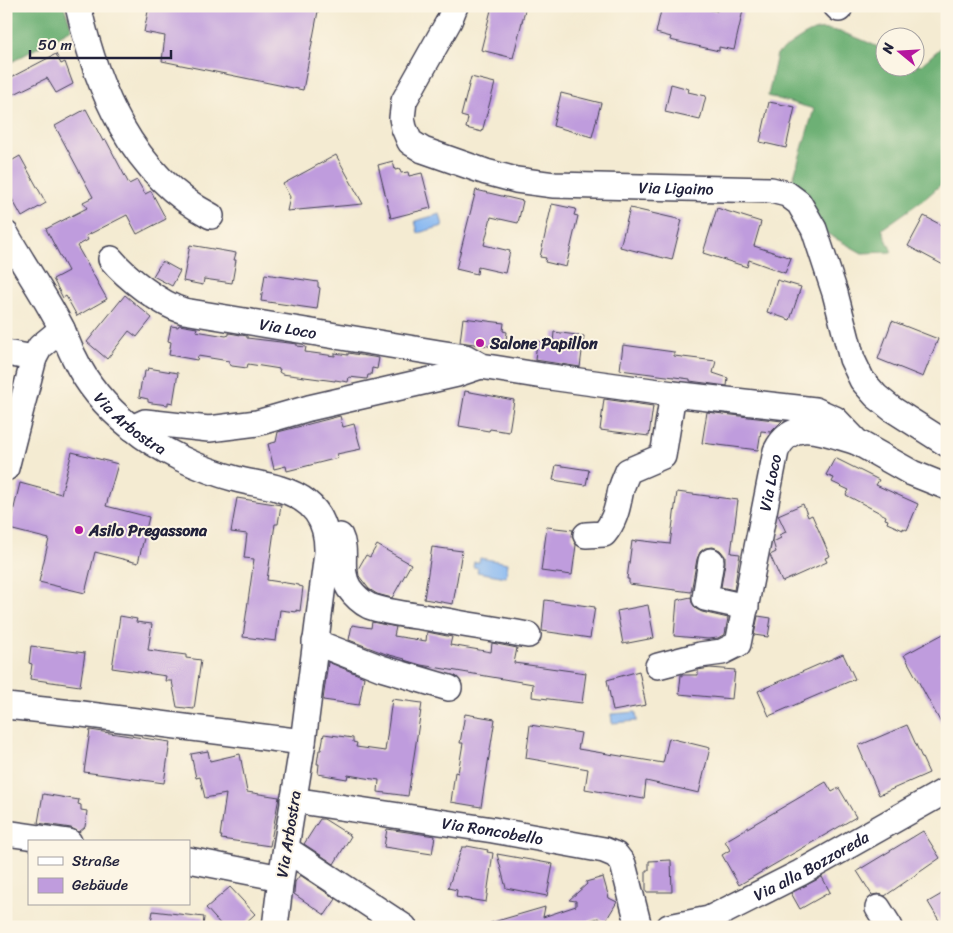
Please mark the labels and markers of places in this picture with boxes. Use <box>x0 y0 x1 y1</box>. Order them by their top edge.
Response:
place label: Salone Papillon <box>489 329 598 358</box>
marker: Salone Papillon <box>474 337 486 349</box>
place label: Asilo Pregassona <box>88 516 208 545</box>
marker: Asilo Pregassona <box>73 524 85 536</box>

